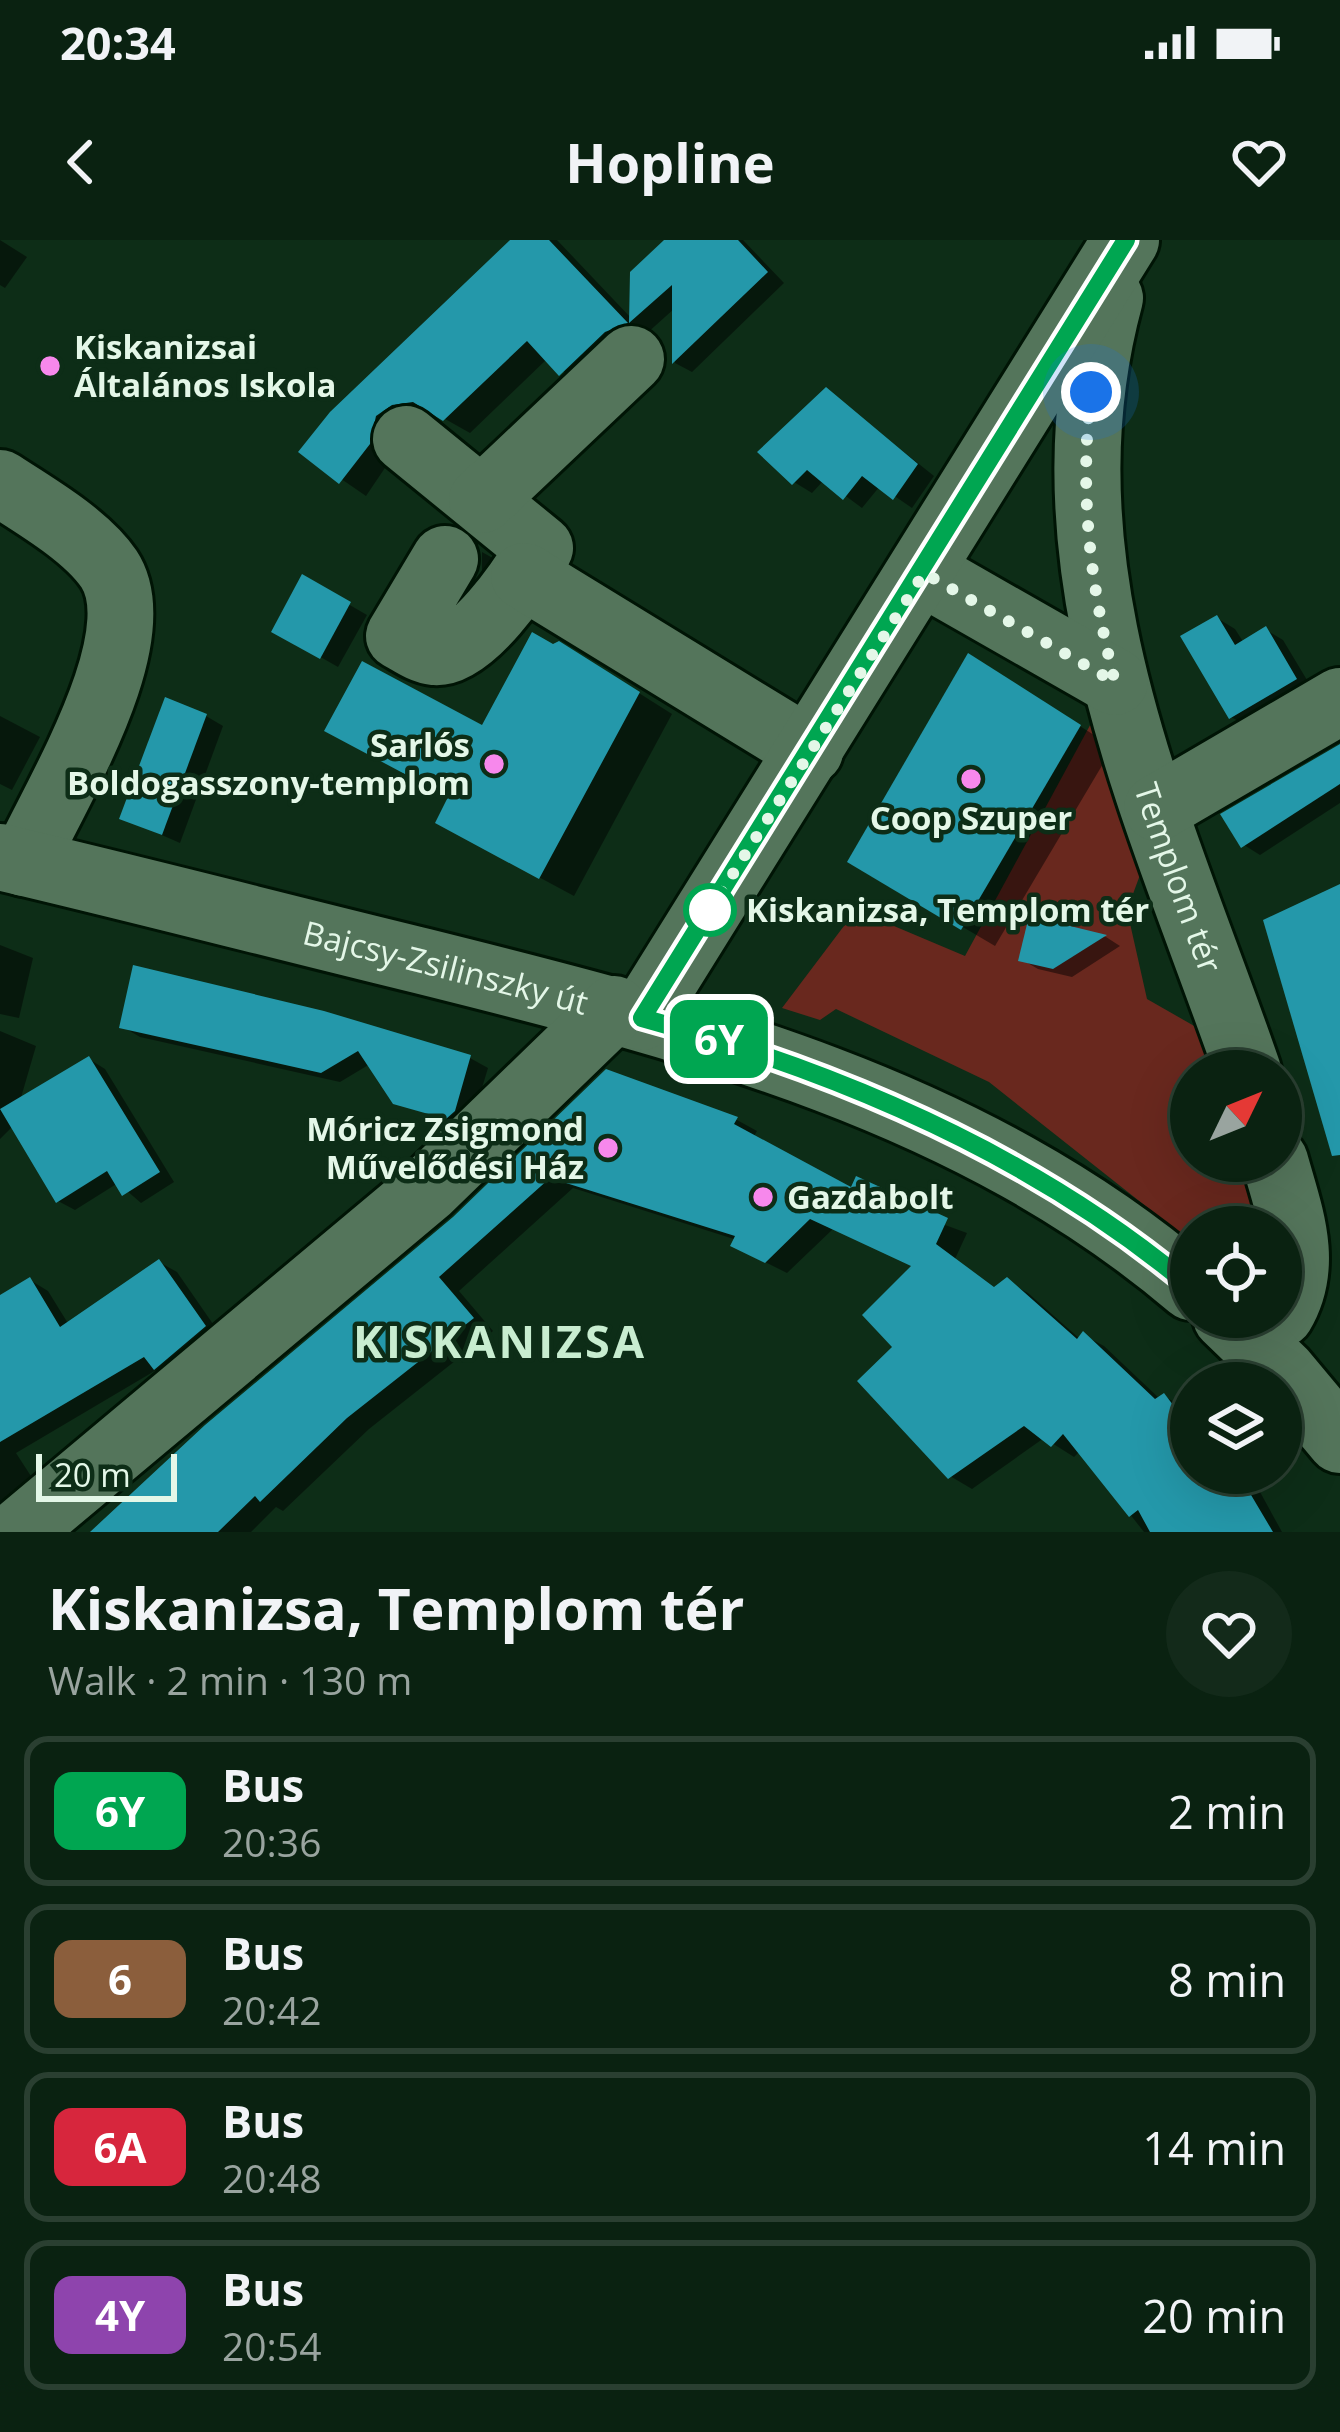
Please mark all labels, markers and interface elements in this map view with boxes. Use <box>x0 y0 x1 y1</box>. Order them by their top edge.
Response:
text: 20:34 <box>60 12 176 73</box>
text: Hopline <box>565 125 775 199</box>
icon: back <box>48 129 114 195</box>
icon: heart <box>1226 129 1292 195</box>
place label: Kiskanizsai Általános Iskola <box>74 324 336 407</box>
marker: Kiskanizsai Általános Iskola <box>37 353 63 379</box>
your location <box>1061 362 1121 422</box>
place label: Sarlós Boldogasszony-templom <box>67 722 470 805</box>
marker: Sarlós Boldogasszony-templom <box>481 751 507 777</box>
marker: Coop Szuper <box>958 766 984 792</box>
street label: Templom tér <box>1124 777 1234 979</box>
place label: Coop Szuper <box>870 795 1072 840</box>
marker: Kiskanizsa, Templom tér <box>685 885 735 935</box>
place label: Kiskanizsa, Templom tér <box>746 887 1149 932</box>
street label: Bajcsy-Zsilinszky út <box>299 910 593 1025</box>
line badge: 6Y <box>665 1000 773 1078</box>
text: 6Y <box>694 1010 744 1067</box>
north arrow <box>1170 1050 1302 1182</box>
map controls <box>1170 1050 1302 1494</box>
place label: Móricz Zsigmond Művelődési Ház <box>306 1106 584 1189</box>
marker: Móricz Zsigmond Művelődési Ház <box>595 1135 621 1161</box>
place label: Gazdabolt <box>787 1174 953 1219</box>
marker: Gazdabolt <box>750 1184 776 1210</box>
button: locate <box>1170 1206 1302 1338</box>
district label: KISKANIZSA <box>353 1310 647 1371</box>
button: layers <box>1170 1362 1302 1494</box>
scale bar <box>36 1448 177 1501</box>
text: 20 m <box>54 1452 131 1497</box>
text: Kiskanizsa, Templom tér <box>48 1569 744 1647</box>
button: heart <box>1166 1571 1292 1697</box>
text: Walk · 2 min · 130 m <box>48 1653 412 1706</box>
text: Bus <box>222 1754 304 1815</box>
text: 2 min <box>1168 1781 1286 1842</box>
text: 6Y <box>95 1782 145 1839</box>
text: 20:36 <box>222 1815 321 1868</box>
text: Bus <box>222 1922 304 1983</box>
text: 8 min <box>1168 1949 1286 2010</box>
text: 6 <box>108 1950 132 2007</box>
text: 20:42 <box>222 1983 321 2036</box>
text: Bus <box>222 2090 304 2151</box>
text: 14 min <box>1142 2117 1286 2178</box>
text: 6A <box>94 2118 147 2175</box>
text: 20:48 <box>222 2151 321 2204</box>
text: Bus <box>222 2258 304 2319</box>
text: 20 min <box>1142 2285 1286 2346</box>
text: 4Y <box>95 2286 145 2343</box>
text: 20:54 <box>222 2319 321 2372</box>

